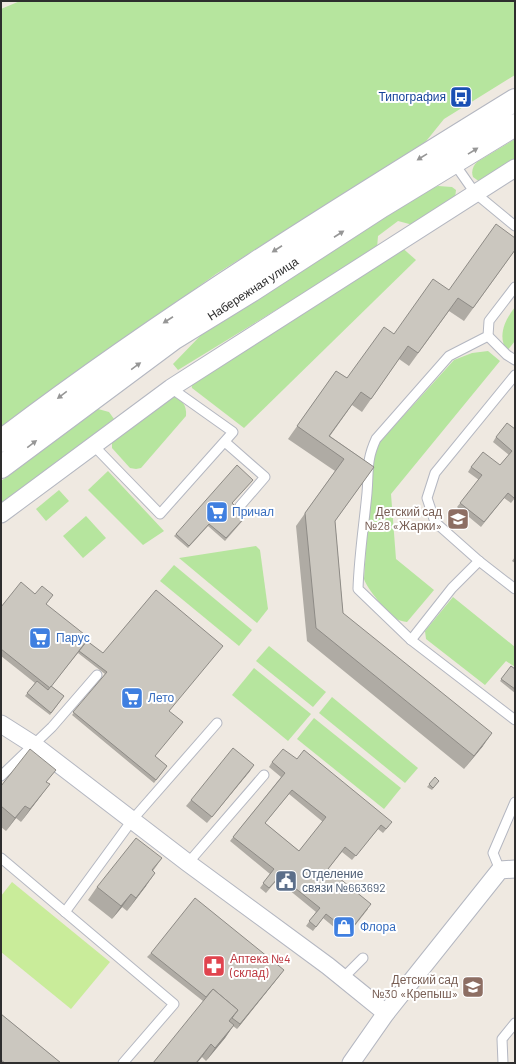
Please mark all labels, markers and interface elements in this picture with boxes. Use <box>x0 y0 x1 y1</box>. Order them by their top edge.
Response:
bus stop icon: Типография <box>448 84 474 110</box>
place label: Типография <box>379 89 446 104</box>
one-way arrow <box>467 147 479 154</box>
one-way arrow <box>417 153 427 161</box>
one-way arrow <box>333 230 345 237</box>
one-way arrow <box>271 246 283 253</box>
street label: Набережная улица <box>205 253 301 324</box>
one-way arrow <box>162 317 174 324</box>
one-way arrow <box>131 362 142 370</box>
one-way arrow <box>57 391 67 399</box>
one-way arrow <box>27 440 37 448</box>
supermarket icon: Причал <box>204 499 230 525</box>
place label: Причал <box>232 504 274 519</box>
place label: Детский сад №28 «Жарки» <box>365 504 442 533</box>
school or university icon: Детский сад №28 «Жарки» <box>445 506 471 532</box>
supermarket icon: Парус <box>27 625 53 651</box>
place label: Парус <box>56 630 90 645</box>
supermarket icon: Лето <box>119 685 145 711</box>
place label: Лето <box>148 690 175 704</box>
place label: Отделение связи №663692 <box>302 866 386 894</box>
public building icon: Отделение связи №663692 <box>273 868 299 894</box>
shop icon: Флора <box>331 914 357 940</box>
place label: Флора <box>360 919 396 934</box>
place label: Аптека №4 (склад) <box>229 951 291 980</box>
pharmacy icon: Аптека №4 (склад) <box>201 953 227 979</box>
place label: Детский сад №30 «Крепыш» <box>372 972 458 1001</box>
school or university icon: Детский сад №30 «Крепыш» <box>460 974 486 1000</box>

